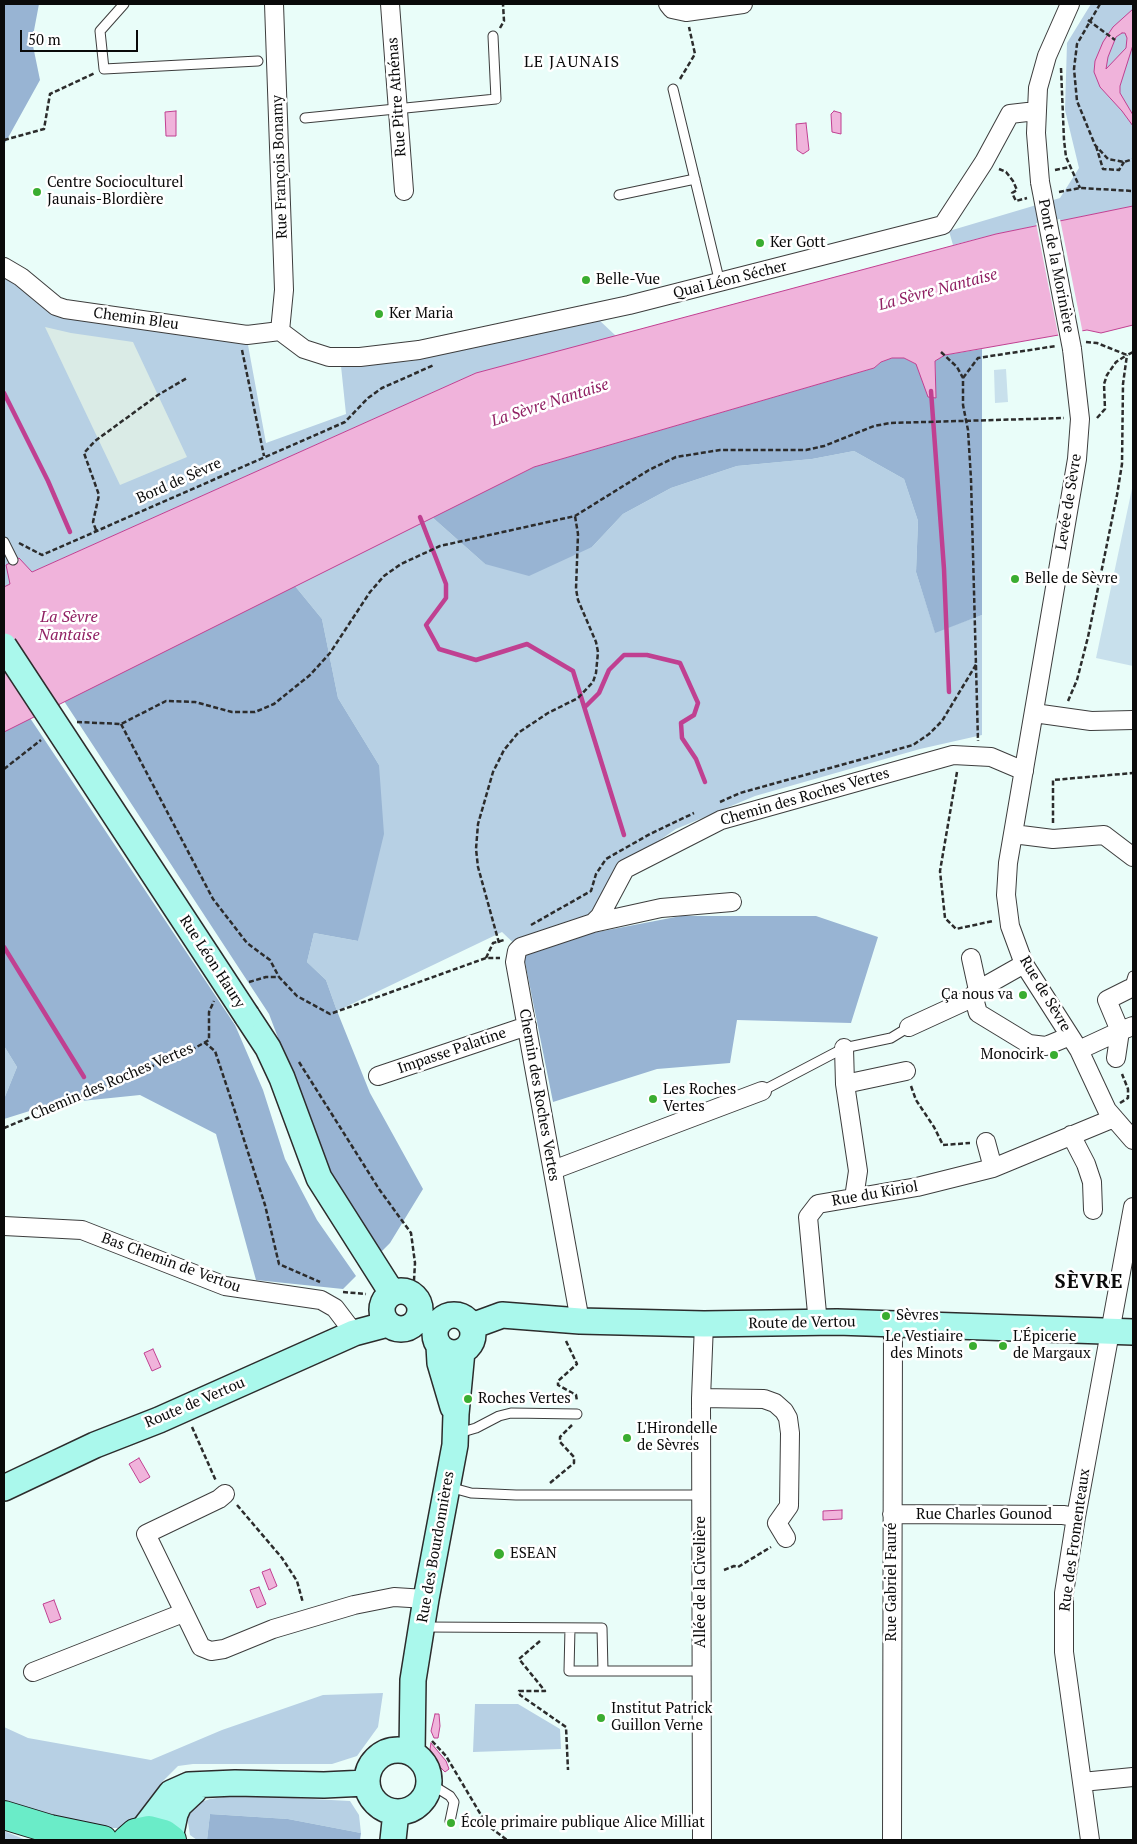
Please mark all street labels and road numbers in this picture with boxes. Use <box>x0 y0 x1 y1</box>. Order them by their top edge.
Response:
street label: Rue Pitre Athénas <box>384 37 410 157</box>
street label: Rue François Bonamy <box>268 95 292 239</box>
street label: Pont de la Morinière <box>1034 198 1078 334</box>
street label: Quai Léon Sécher <box>671 257 789 303</box>
street label: Chemin Bleu <box>92 304 180 334</box>
street label: Levée de Sèvre <box>1052 453 1086 551</box>
street label: Bord de Sèvre <box>134 454 224 508</box>
street label: Chemin des Roches Vertes <box>718 764 892 830</box>
street label: Rue Léon Haury <box>175 912 249 1012</box>
street label: Rue de Sèvre <box>1015 953 1075 1035</box>
street label: Chemin des Roches Vertes <box>515 1007 563 1183</box>
street label: Impasse Palatine <box>395 1024 509 1078</box>
street label: Chemin des Roches Vertes <box>28 1040 196 1124</box>
street label: Rue du Kiriol <box>830 1178 920 1210</box>
street label: Bas Chemin de Vertou <box>99 1229 243 1297</box>
street label: Route de Vertou <box>748 1313 856 1333</box>
street label: Route de Vertou <box>142 1374 248 1432</box>
street label: Rue des Fromenteaux <box>1056 1467 1094 1613</box>
street label: Rue des Bourdonnières <box>414 1470 458 1624</box>
street label: Rue Charles Gounod <box>916 1506 1052 1524</box>
street label: Allée de la Civelière <box>692 1516 710 1648</box>
street label: Rue Gabriel Fauré <box>883 1522 901 1642</box>

